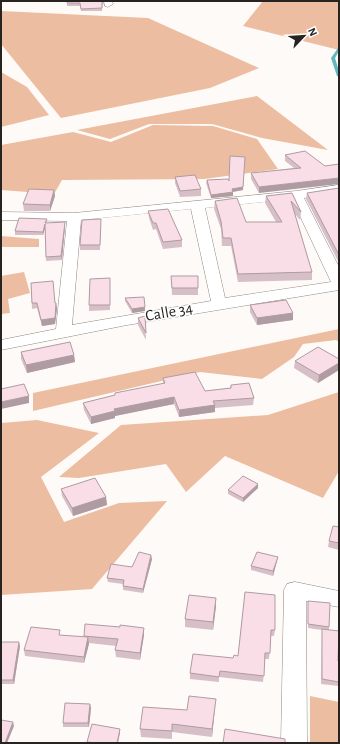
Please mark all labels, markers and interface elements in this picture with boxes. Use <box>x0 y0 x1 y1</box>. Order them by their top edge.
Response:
north arrow <box>284 16 324 56</box>
text: N <box>306 26 319 38</box>
street label: Calle 34 <box>144 300 194 324</box>

